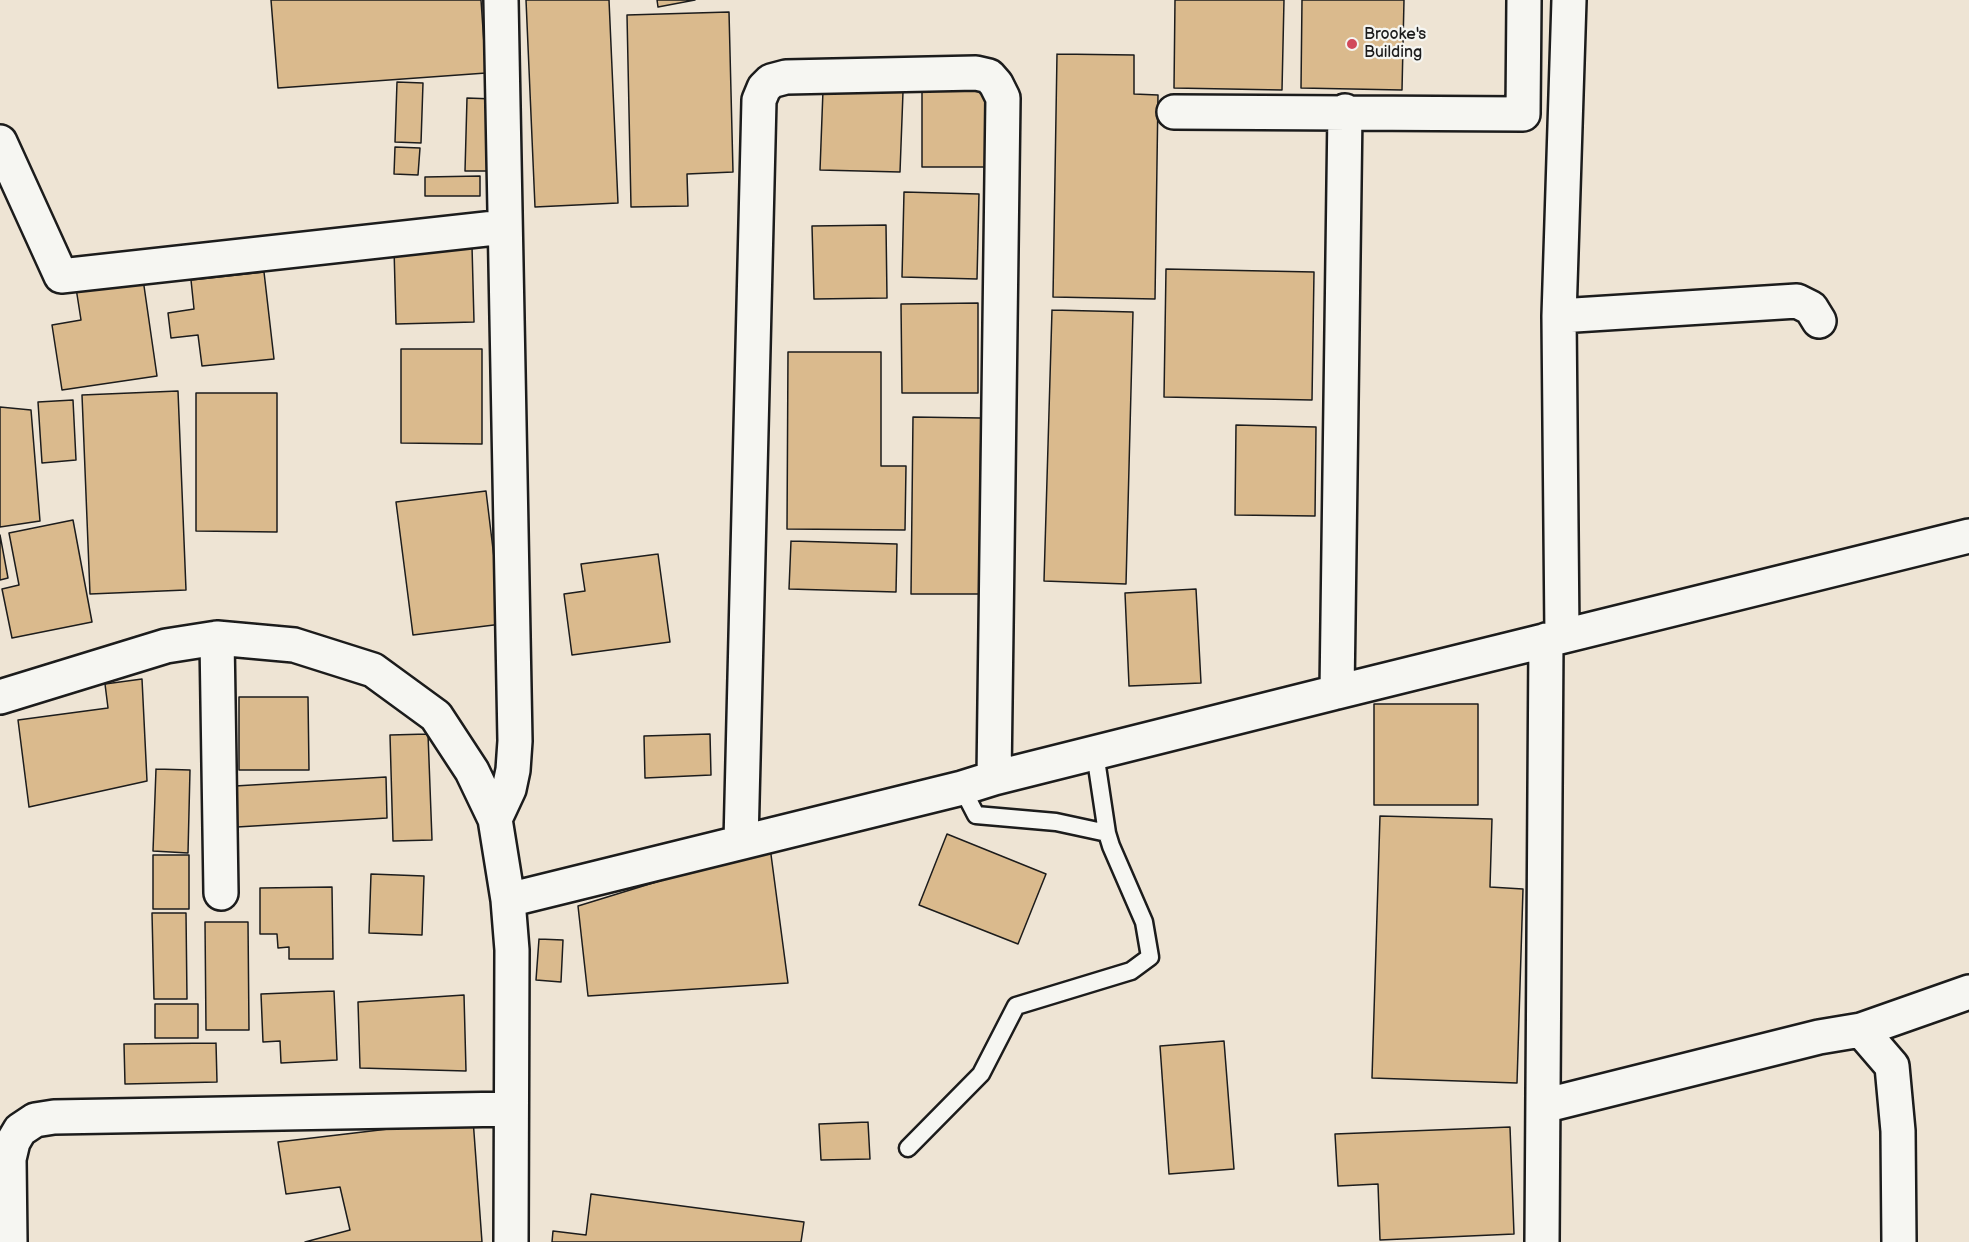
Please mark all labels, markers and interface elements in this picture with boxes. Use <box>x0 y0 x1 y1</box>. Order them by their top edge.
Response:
place label: Brooke's Building <box>1364 25 1426 63</box>
marker: Brooke's Building <box>1345 37 1359 51</box>

